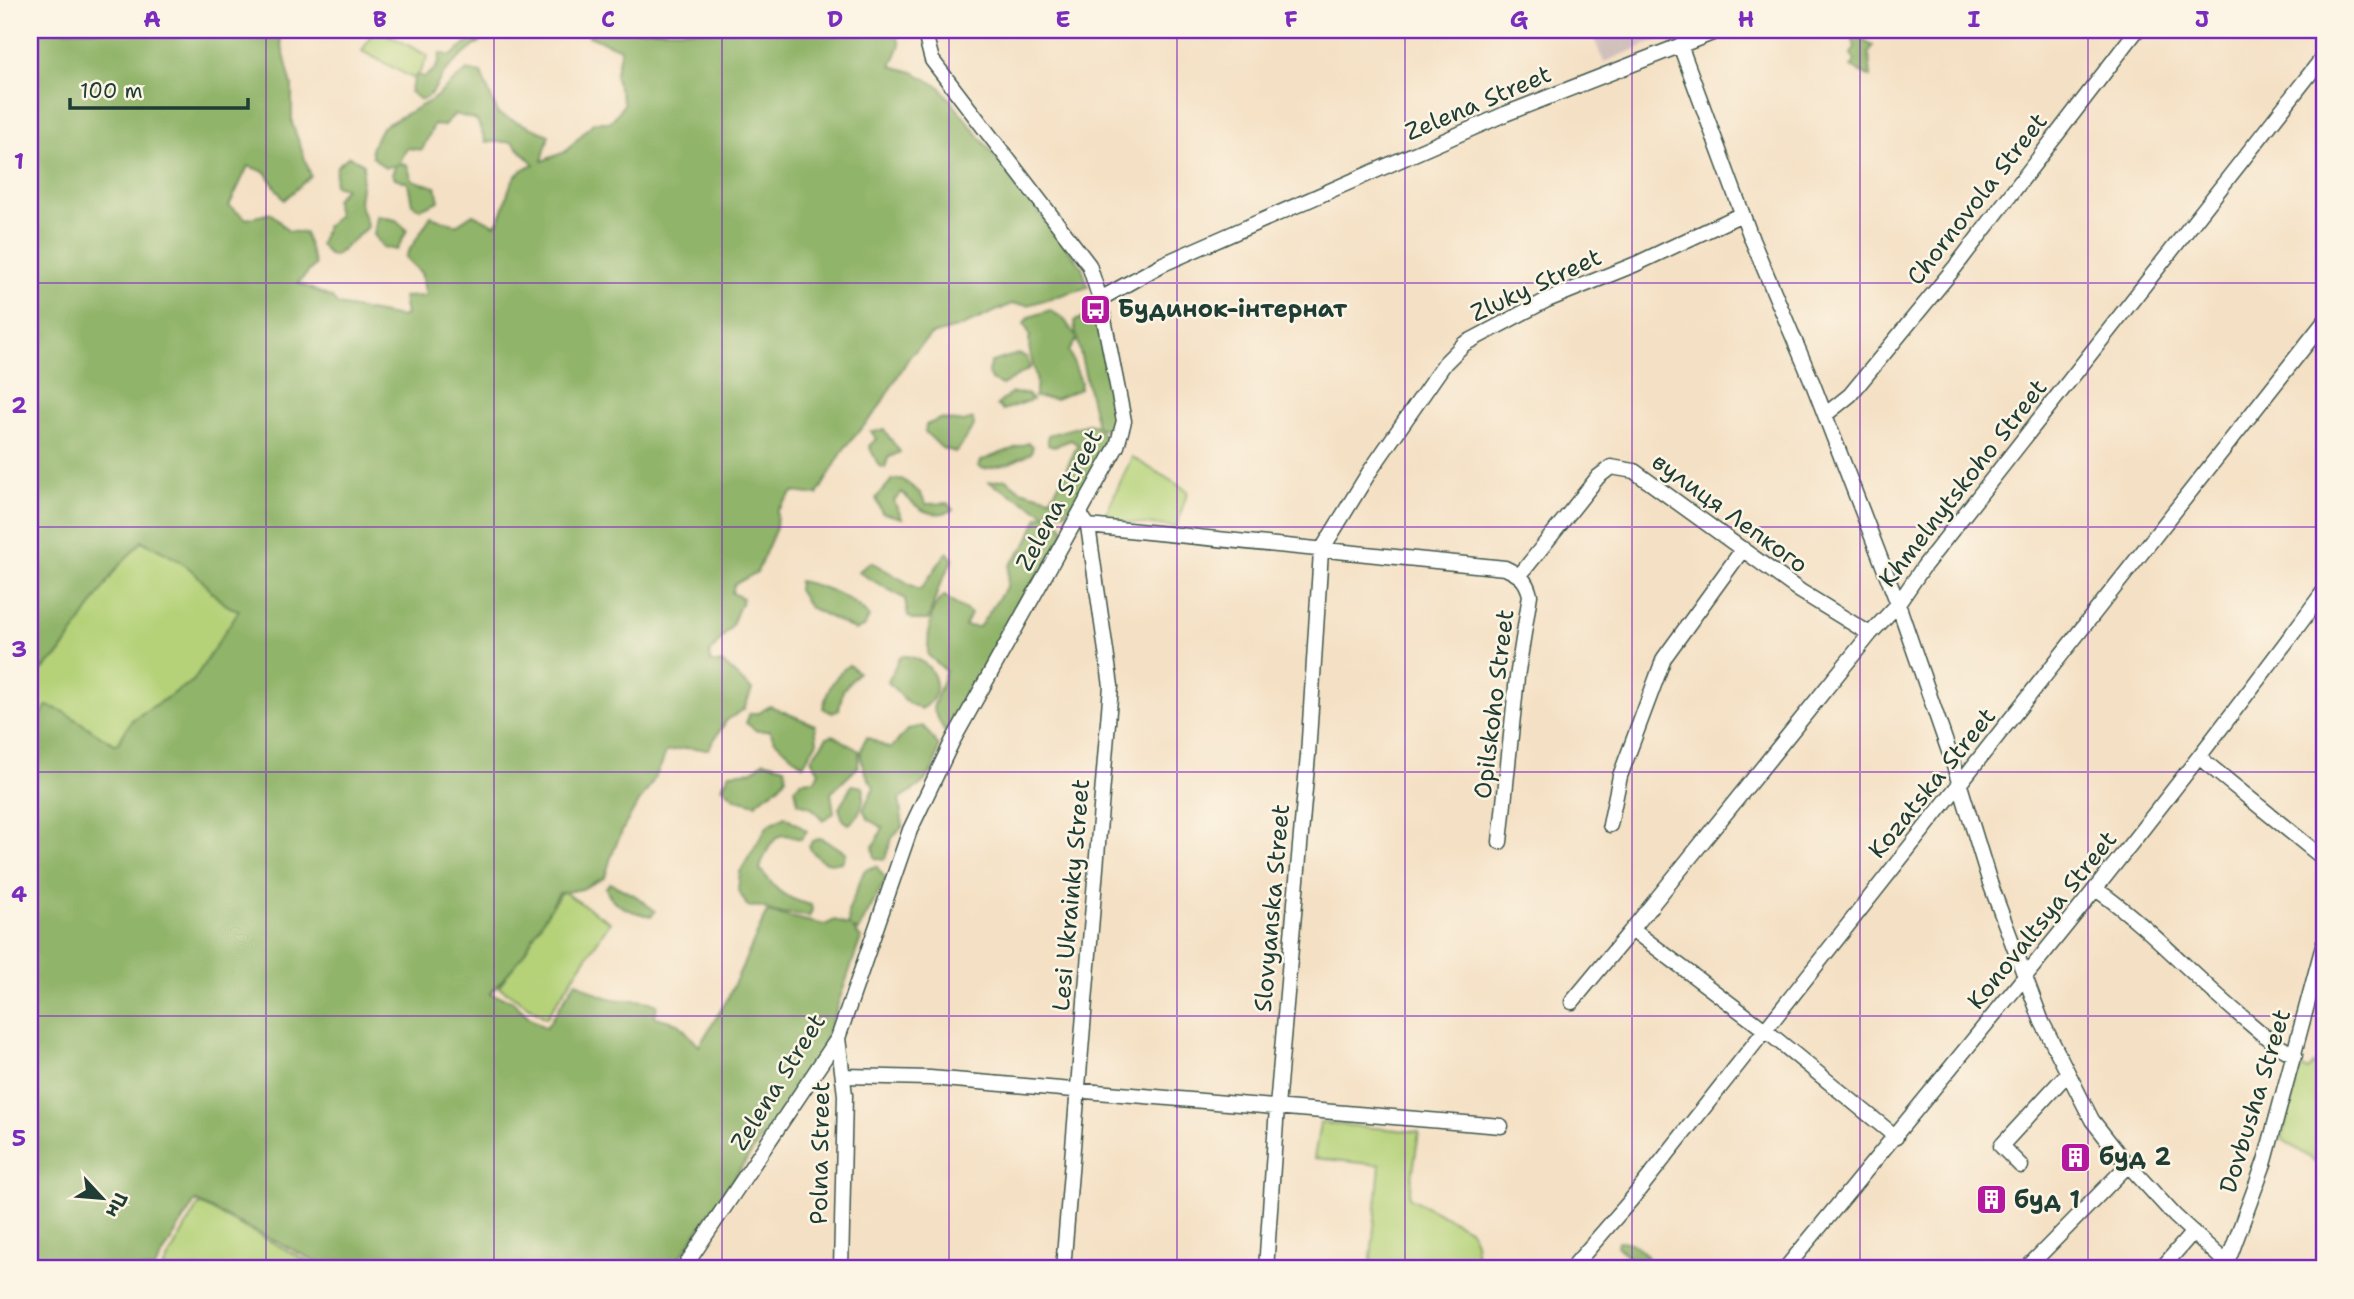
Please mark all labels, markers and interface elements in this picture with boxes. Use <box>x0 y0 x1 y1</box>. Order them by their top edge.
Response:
text: A <box>143 4 161 34</box>
text: B <box>373 4 387 34</box>
text: C <box>601 4 615 34</box>
text: D <box>827 4 843 34</box>
text: E <box>1055 4 1071 34</box>
text: F <box>1284 4 1298 34</box>
text: G <box>1510 4 1529 34</box>
text: H <box>1738 4 1754 34</box>
text: I <box>1968 4 1981 34</box>
text: J <box>2195 4 2209 34</box>
street label: Zelena Street <box>1400 58 1556 148</box>
scale bar <box>70 66 248 110</box>
text: 100 m <box>80 77 143 105</box>
street label: Chornovola Street <box>1900 106 2054 292</box>
text: 1 <box>14 146 24 176</box>
street label: Zluky Street <box>1465 241 1607 329</box>
bus stop icon: Будинок-інтернат <box>1078 292 1112 326</box>
place label: Будинок-інтернат <box>1118 293 1348 325</box>
street label: Khmelnytskoho Street <box>1872 372 2054 594</box>
text: 2 <box>11 390 27 420</box>
street label: Zelena Street <box>1008 424 1110 576</box>
street label: вулиця Лепкого <box>1646 446 1814 580</box>
street label: Opilskoho Street <box>1466 607 1522 801</box>
text: 3 <box>11 634 27 664</box>
street label: Kozatska Street <box>1861 701 2003 865</box>
street label: Lesi Ukrainky Street <box>1045 778 1097 1012</box>
street label: Slovyanska Street <box>1247 803 1297 1013</box>
street label: Konovaltsya Street <box>1960 824 2124 1016</box>
text: 4 <box>11 879 27 909</box>
street label: Dovbusha Street <box>2212 1005 2298 1197</box>
street label: Zelena Street <box>723 1007 833 1157</box>
street label: Polna Street <box>803 1081 837 1225</box>
text: 5 <box>12 1123 26 1153</box>
building icon: буд 2 <box>2059 1140 2093 1174</box>
place label: буд 2 <box>2099 1141 2171 1173</box>
north arrow <box>66 1162 136 1232</box>
building icon: буд 1 <box>1974 1183 2008 1217</box>
place label: буд 1 <box>2014 1184 2080 1216</box>
text: Пн <box>100 1188 134 1222</box>

